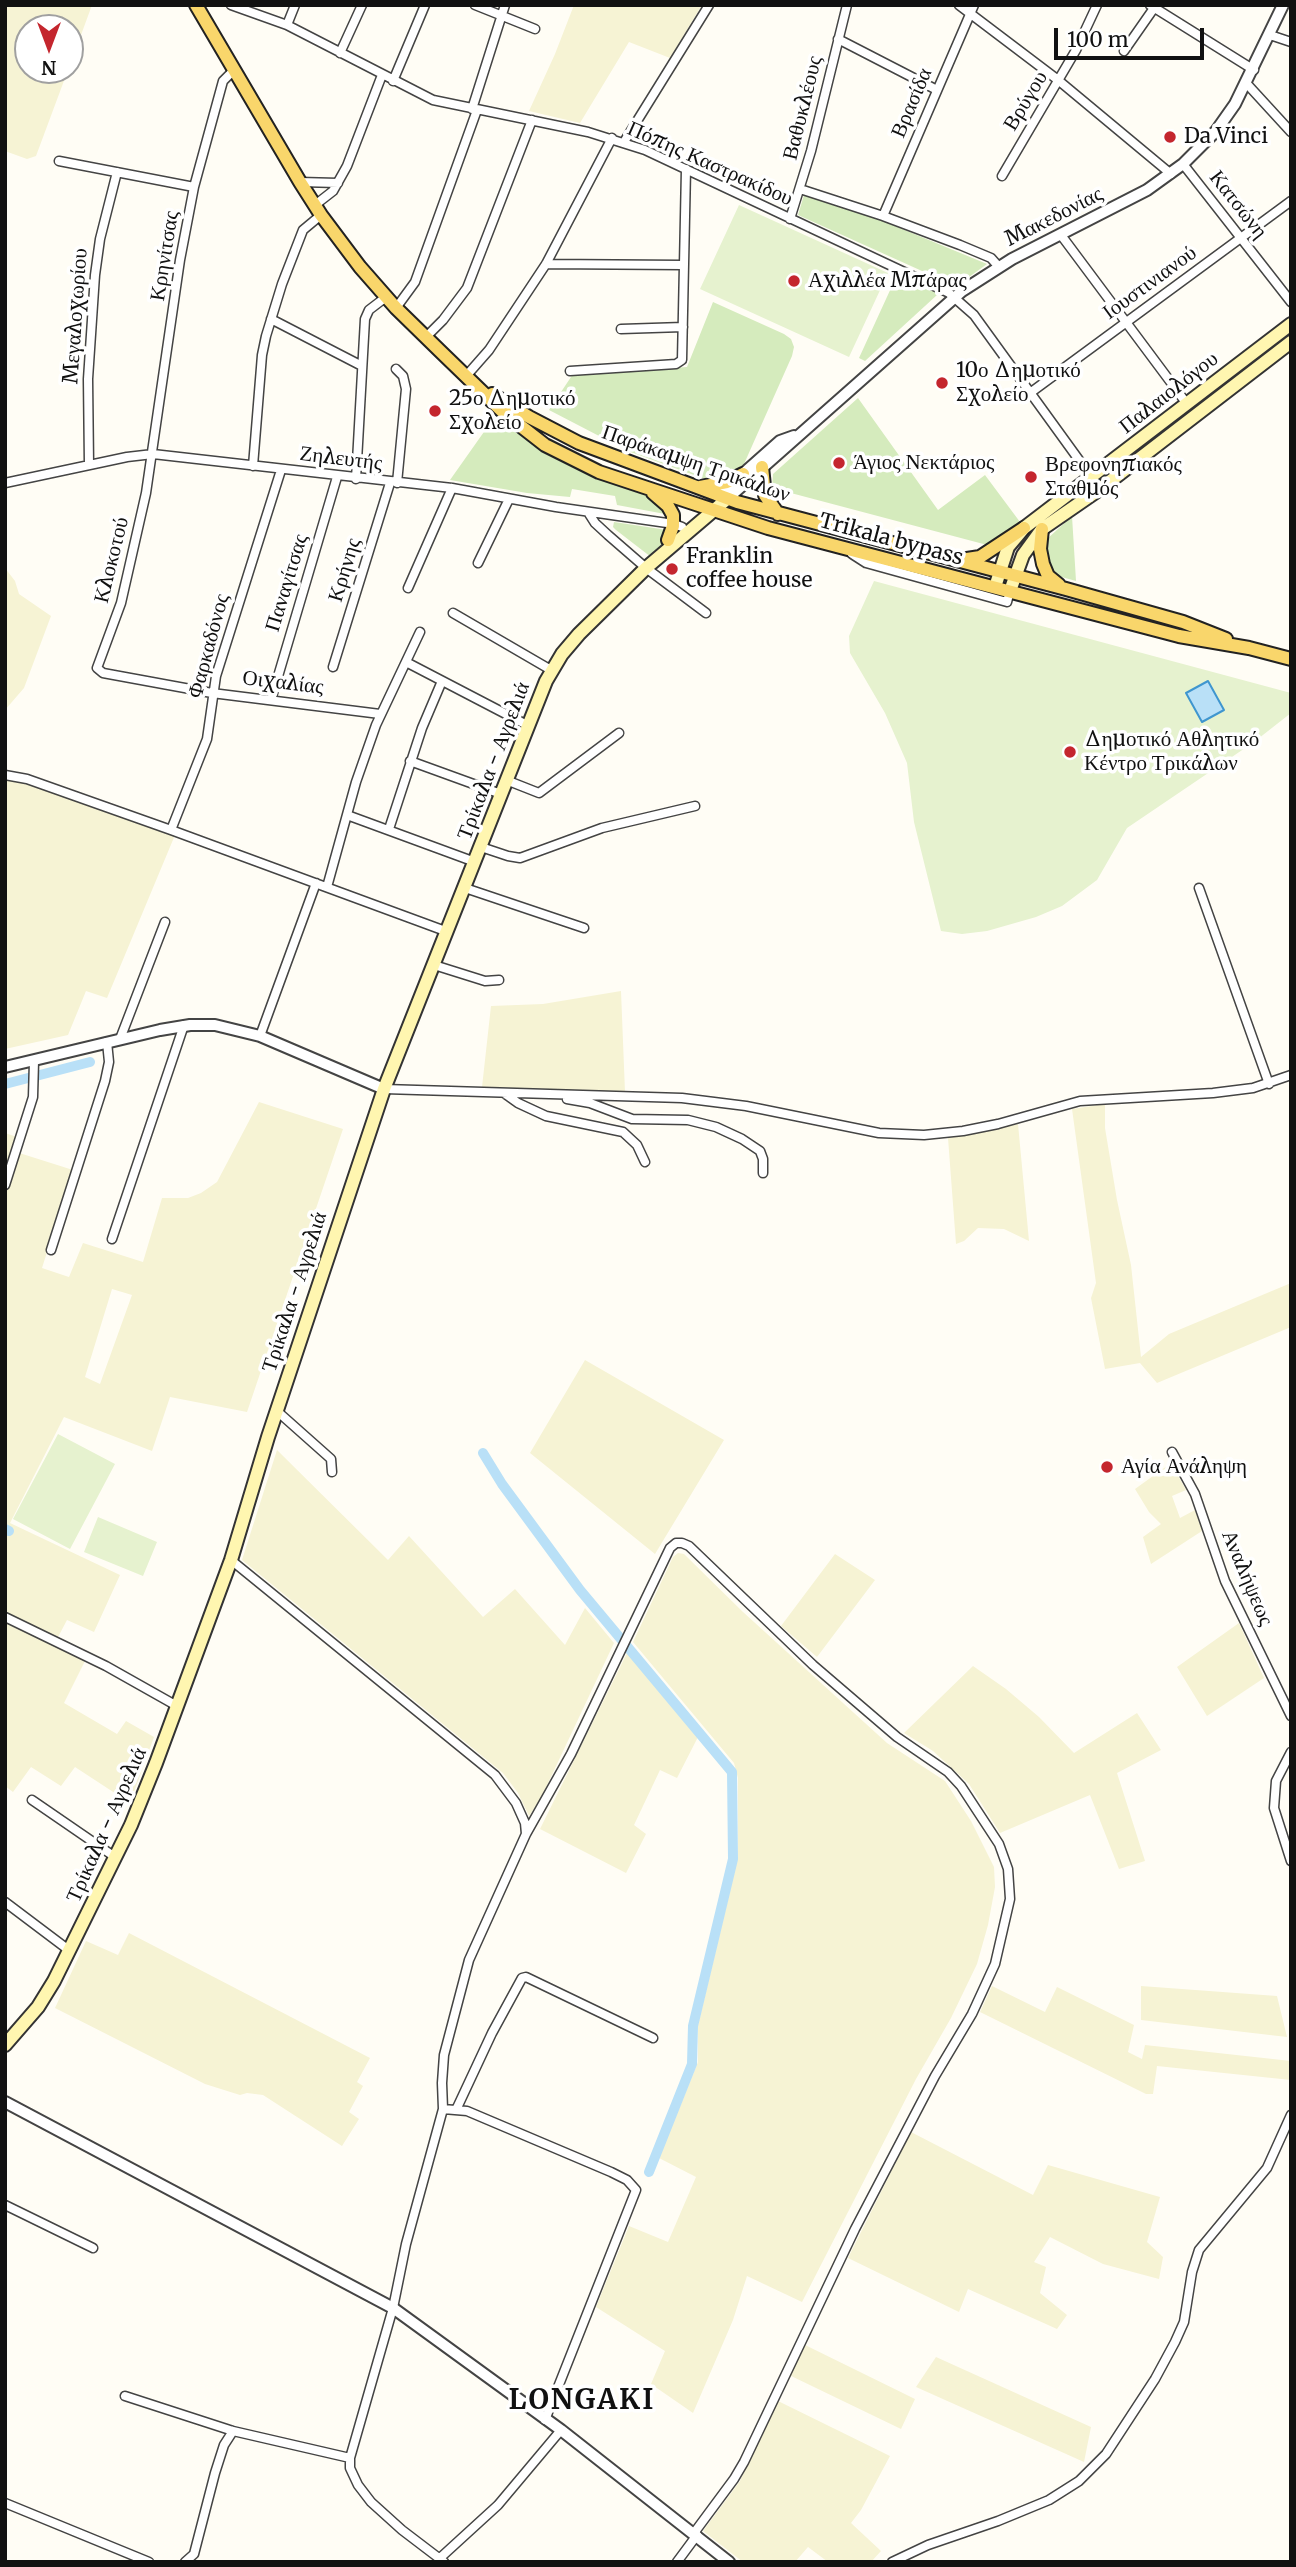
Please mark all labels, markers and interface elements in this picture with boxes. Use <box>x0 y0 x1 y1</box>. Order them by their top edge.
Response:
north arrow <box>14 14 84 84</box>
scale bar <box>1058 14 1208 58</box>
text: 100 m <box>1067 26 1129 53</box>
street label: Βαθυκλέους <box>778 53 828 163</box>
text: N <box>42 56 57 80</box>
street label: Βρασίδα <box>886 64 938 142</box>
street label: Βρύγου <box>998 67 1054 135</box>
street label: Πόπης Καστρακίδου <box>623 116 797 212</box>
place label: Da Vinci <box>1184 124 1268 150</box>
marker: Da Vinci <box>1162 129 1178 145</box>
street label: Κατσώνη <box>1204 166 1272 244</box>
street label: Μακεδονίας <box>1001 182 1107 252</box>
street label: Κρηνίτσας <box>145 209 185 303</box>
street label: Ιουστινιανού <box>1098 241 1202 325</box>
street label: Μεγαλοχωρίου <box>59 247 93 385</box>
place label: Αχιλλέα Μπάρας <box>808 268 967 294</box>
marker: Αχιλλέα Μπάρας <box>786 273 802 289</box>
street label: Παλαιολόγου <box>1115 347 1223 439</box>
place label: 10ο Δημοτικό Σχολείο <box>956 358 1081 408</box>
marker: 10ο Δημοτικό Σχολείο <box>934 375 950 391</box>
place label: 25ο Δημοτικό Σχολείο <box>449 386 576 436</box>
marker: 25ο Δημοτικό Σχολείο <box>427 403 443 419</box>
street label: Παράκαμψη Τρικάλων <box>599 420 793 508</box>
street label: Ζηλευτής <box>298 441 384 477</box>
place label: Άγιος Νεκτάριος <box>853 450 994 476</box>
place label: Βρεφονηπιακός Σταθμός <box>1045 452 1182 502</box>
marker: Άγιος Νεκτάριος <box>831 455 847 471</box>
marker: Βρεφονηπιακός Σταθμός <box>1023 469 1039 485</box>
street label: Trikala bypass <box>816 509 966 571</box>
street label: Κλοκοτού <box>89 514 135 606</box>
street label: Παναγίτσας <box>260 531 314 635</box>
street label: Κρήνης <box>323 535 367 605</box>
place label: Franklin coffee house <box>686 544 812 594</box>
marker: Franklin coffee house <box>664 561 680 577</box>
street label: Φαρκαδόνος <box>183 591 235 701</box>
street label: Οιχαλίας <box>241 666 325 700</box>
street label: Τρίκαλα - Αγρελιά <box>452 679 536 843</box>
place label: Δημοτικό Αθλητικό Κέντρο Τρικάλων <box>1084 727 1259 777</box>
marker: Δημοτικό Αθλητικό Κέντρο Τρικάλων <box>1062 744 1078 760</box>
street label: Τρίκαλα - Αγρελιά <box>257 1209 333 1375</box>
place label: Αγία Ανάληψη <box>1121 1454 1247 1480</box>
marker: Αγία Ανάληψη <box>1099 1459 1115 1475</box>
street label: Αναλήψεως <box>1216 1526 1278 1630</box>
street label: Τρίκαλα - Αγρελιά <box>62 1744 152 1906</box>
district label: LONGAKI <box>509 2384 655 2418</box>

